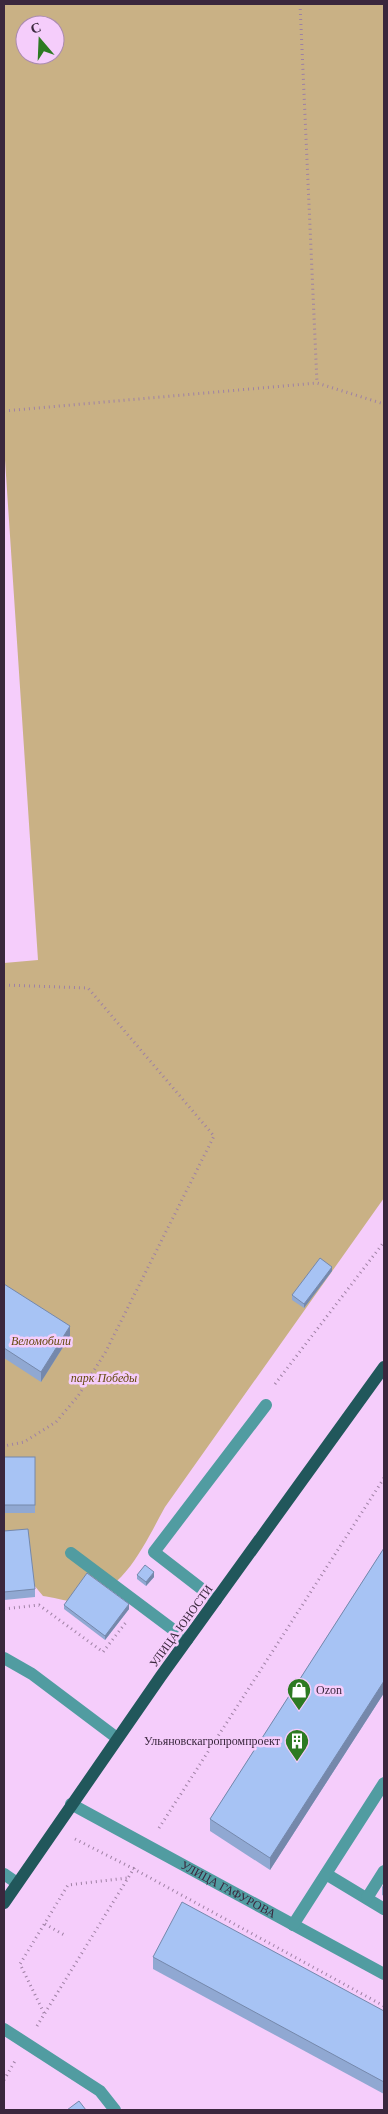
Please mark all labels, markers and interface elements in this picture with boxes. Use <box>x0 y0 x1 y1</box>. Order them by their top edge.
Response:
north arrow <box>15 15 65 65</box>
text: С <box>29 19 43 37</box>
park label: Веломобили <box>11 1334 71 1348</box>
park label: парк Победы <box>71 1371 137 1385</box>
street label: УЛИЦА ЮНОСТИ <box>147 1582 216 1670</box>
shop icon: Ozon <box>286 1677 312 1711</box>
place label: Ozon <box>316 1683 342 1697</box>
building icon: Ульяновскагропромпроект <box>284 1728 310 1762</box>
place label: Ульяновскагропромпроект <box>144 1734 281 1748</box>
street label: УЛИЦА ГАФУРОВА <box>178 1858 279 1921</box>

